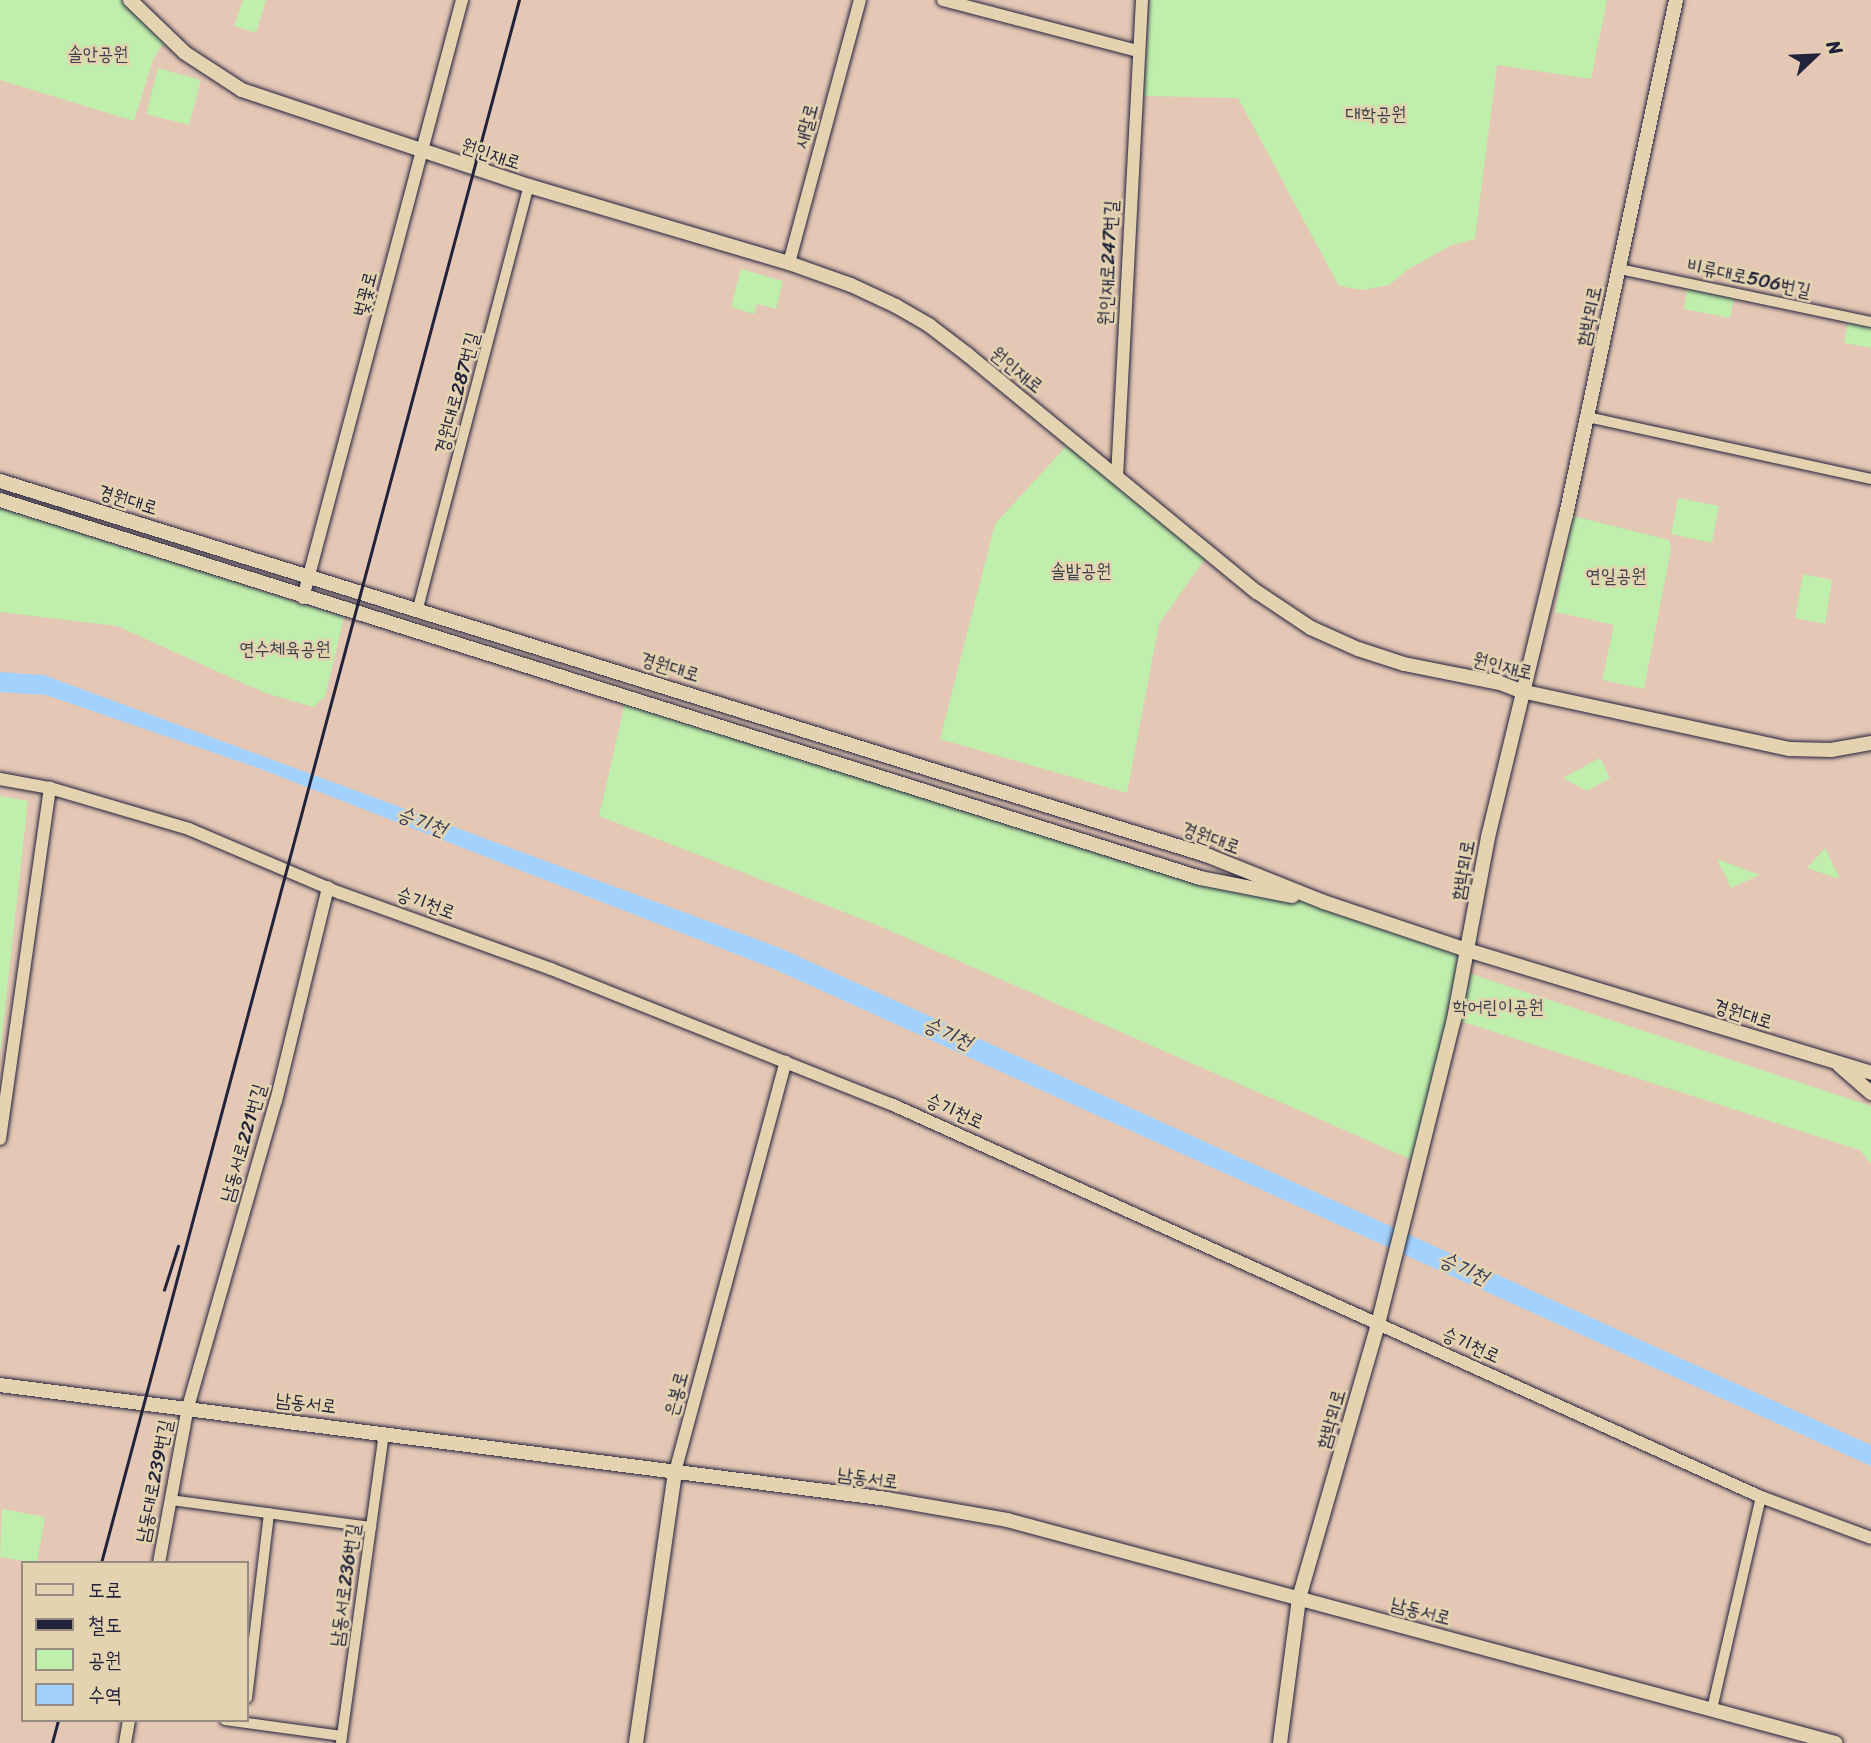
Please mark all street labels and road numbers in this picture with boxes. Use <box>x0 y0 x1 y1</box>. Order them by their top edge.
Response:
street label: 새말로 <box>789 101 823 151</box>
street label: 원인재로 <box>458 134 524 174</box>
street label: 원인재로247번길 <box>1093 200 1123 326</box>
street label: 비류대로506번길 <box>1685 254 1813 302</box>
street label: 벚꽃로 <box>348 269 382 319</box>
street label: 함박뫼로 <box>1571 284 1607 348</box>
street label: 경원대로287번길 <box>430 330 484 456</box>
street label: 원인재로 <box>986 342 1048 398</box>
street label: 경원대로 <box>95 480 161 520</box>
street label: 경원대로 <box>637 647 703 687</box>
street label: 원인재로 <box>1471 648 1535 684</box>
street label: 경원대로 <box>1178 817 1244 859</box>
street label: 함박뫼로 <box>1446 838 1480 902</box>
street label: 승기천로 <box>393 882 459 924</box>
street label: 경원대로 <box>1710 994 1776 1034</box>
street label: 남동서로221번길 <box>215 1081 271 1205</box>
street label: 승기천로 <box>922 1088 988 1134</box>
street label: 승기천로 <box>1438 1322 1504 1368</box>
street label: 은봉로 <box>659 1369 693 1419</box>
street label: 함박뫼로 <box>1312 1386 1350 1452</box>
street label: 남동서로 <box>274 1388 338 1418</box>
street label: 남동대로239번길 <box>131 1418 177 1544</box>
street label: 남동서로 <box>836 1462 900 1494</box>
street label: 남동서로236번길 <box>325 1522 365 1648</box>
street label: 남동서로 <box>1389 1592 1453 1630</box>

